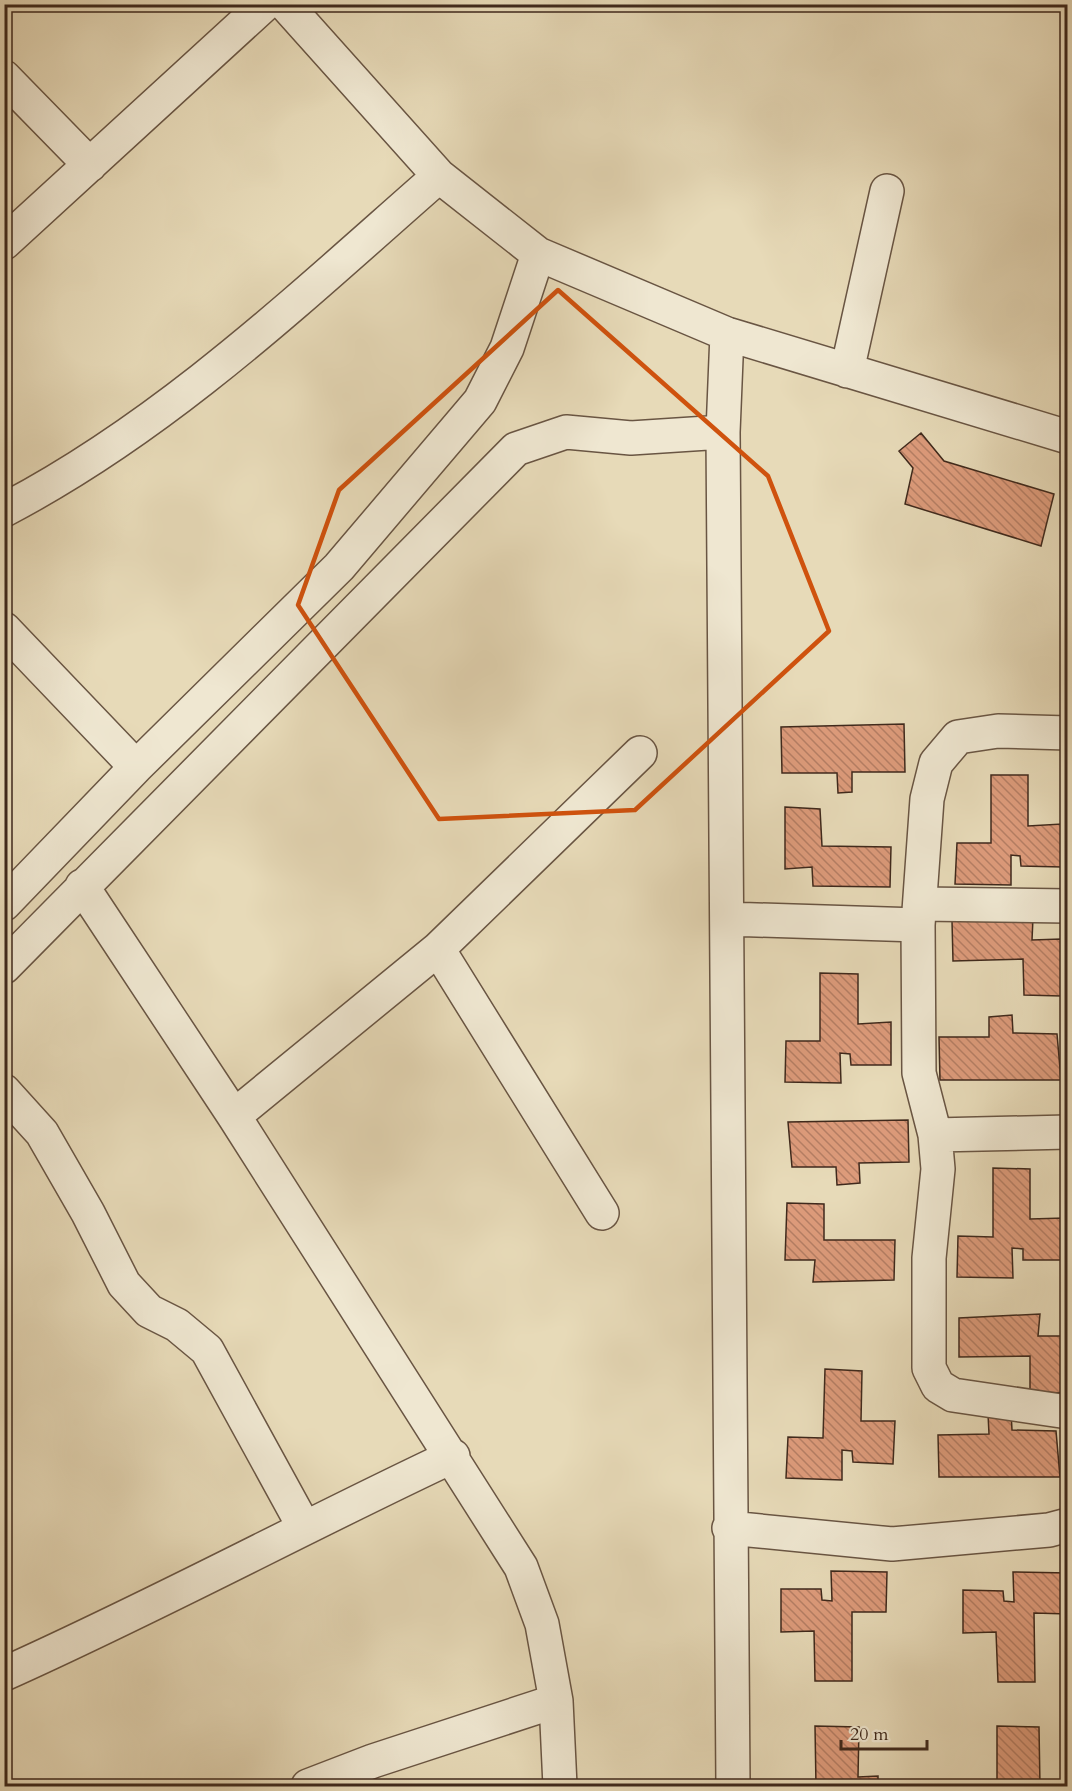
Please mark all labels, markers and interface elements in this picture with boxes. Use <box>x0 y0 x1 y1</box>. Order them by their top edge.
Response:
scale bar <box>841 1713 926 1751</box>
text: 20 m <box>850 1722 889 1747</box>

